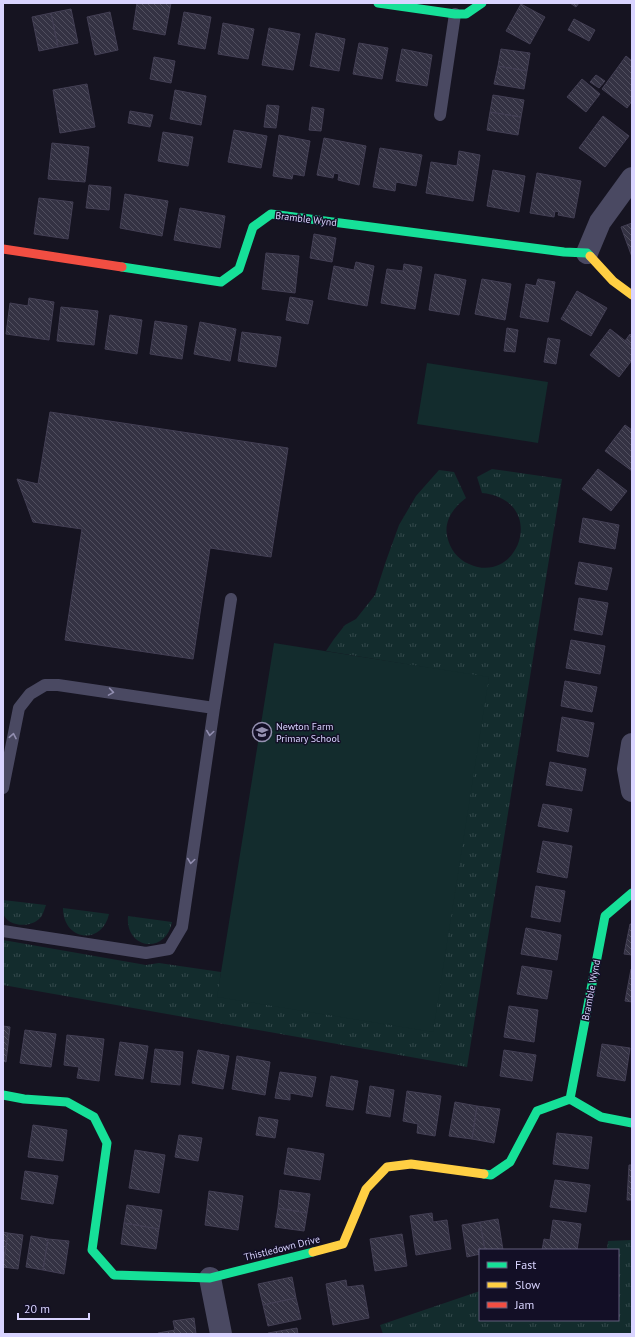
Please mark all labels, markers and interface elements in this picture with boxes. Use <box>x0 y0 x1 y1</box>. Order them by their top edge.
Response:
street label: Bramble Wynd <box>275 209 337 229</box>
one-way arrow <box>108 687 114 696</box>
place label: Newton Farm Primary School <box>276 720 340 745</box>
school or university icon: Newton Farm Primary School <box>251 721 273 743</box>
one-way arrow <box>206 730 215 736</box>
one-way arrow <box>9 733 17 739</box>
one-way arrow <box>187 858 196 864</box>
street label: Bramble Wynd <box>579 958 603 1022</box>
street label: Thistledown Drive <box>243 1232 321 1264</box>
legend <box>479 1249 619 1321</box>
text: Fast <box>515 1257 536 1272</box>
text: Slow <box>515 1277 540 1292</box>
scale bar <box>18 1295 89 1321</box>
text: Jam <box>514 1297 534 1312</box>
text: 20 m <box>24 1301 50 1316</box>

